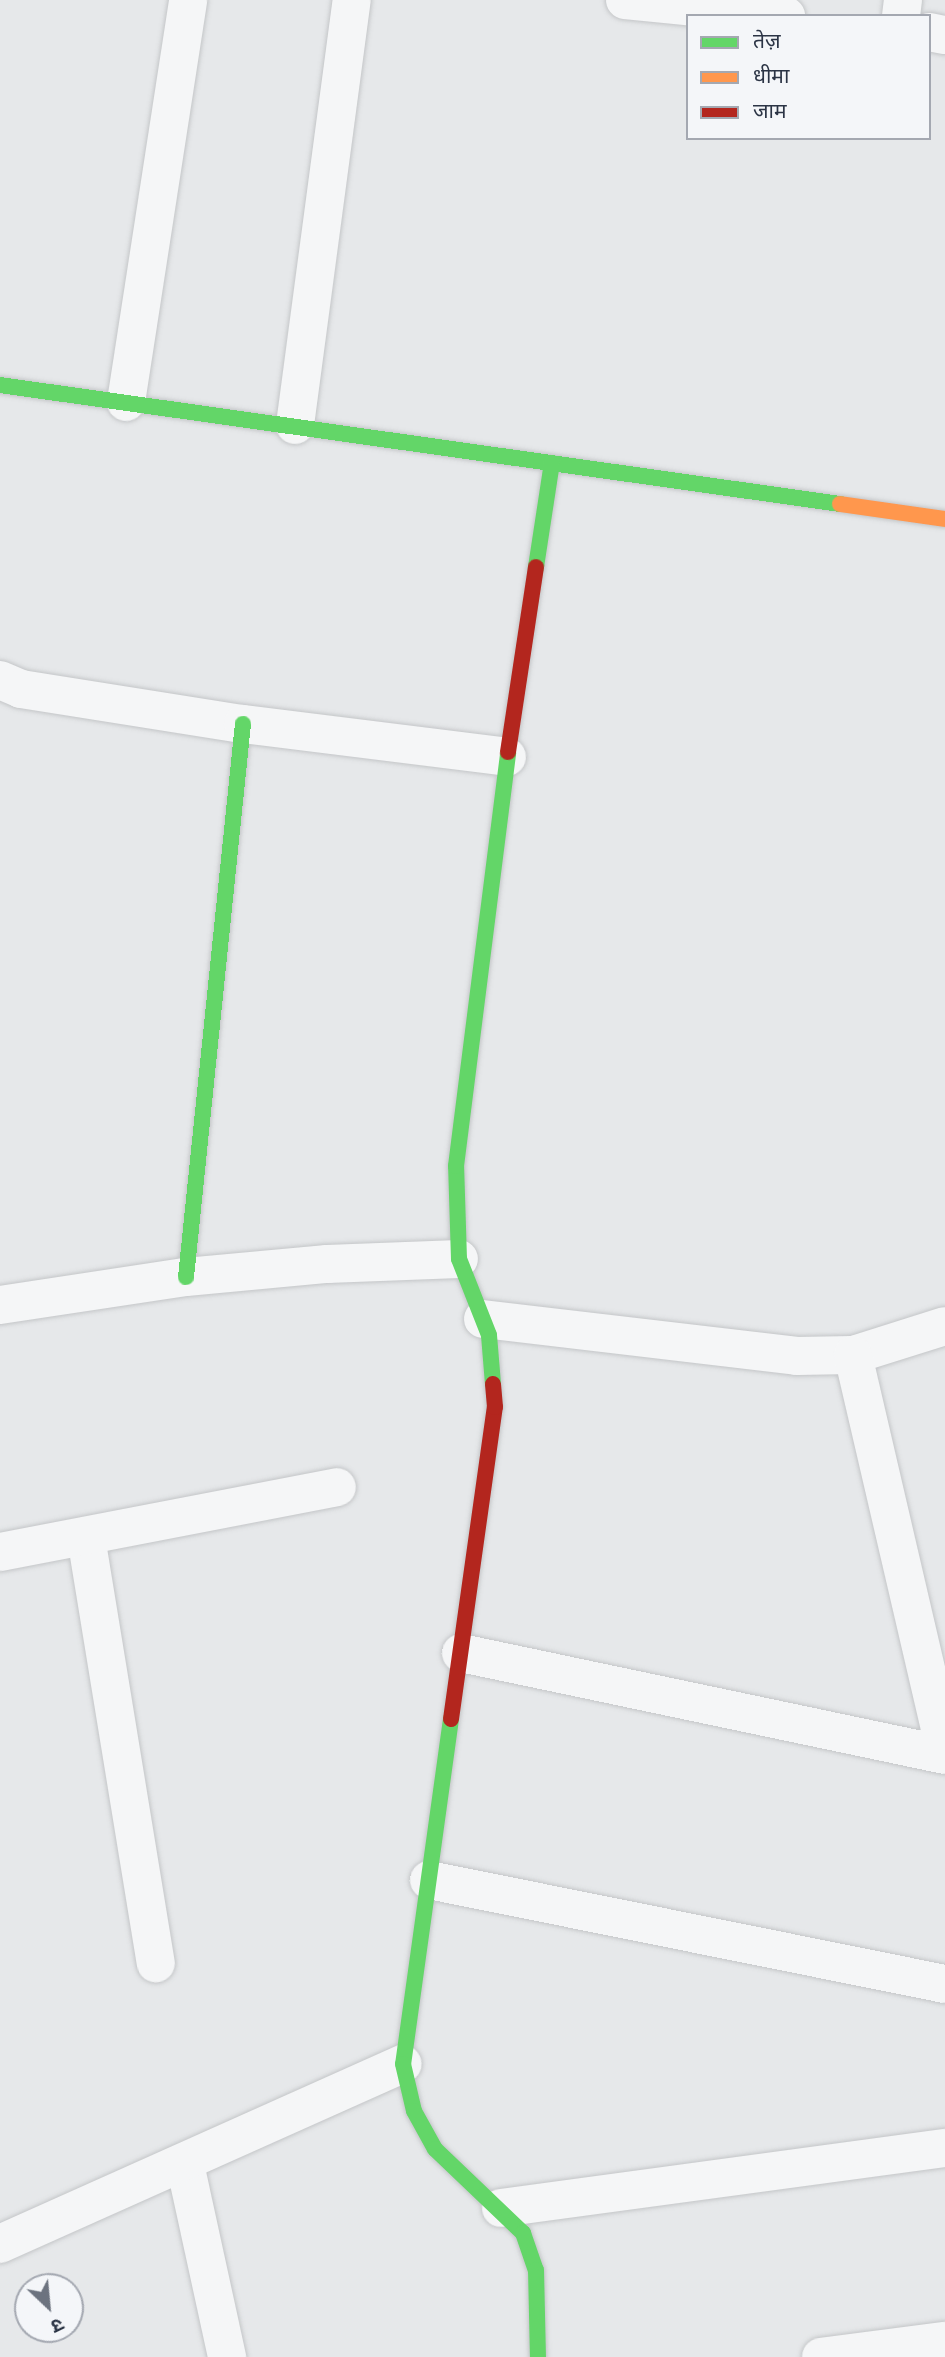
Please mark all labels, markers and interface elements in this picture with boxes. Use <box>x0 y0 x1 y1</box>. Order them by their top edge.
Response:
legend <box>686 14 931 140</box>
text: तेज़ <box>753 29 781 53</box>
text: धीमा <box>753 64 789 88</box>
text: जाम <box>753 99 787 123</box>
north arrow <box>14 2273 84 2343</box>
text: उ <box>48 2313 67 2337</box>

